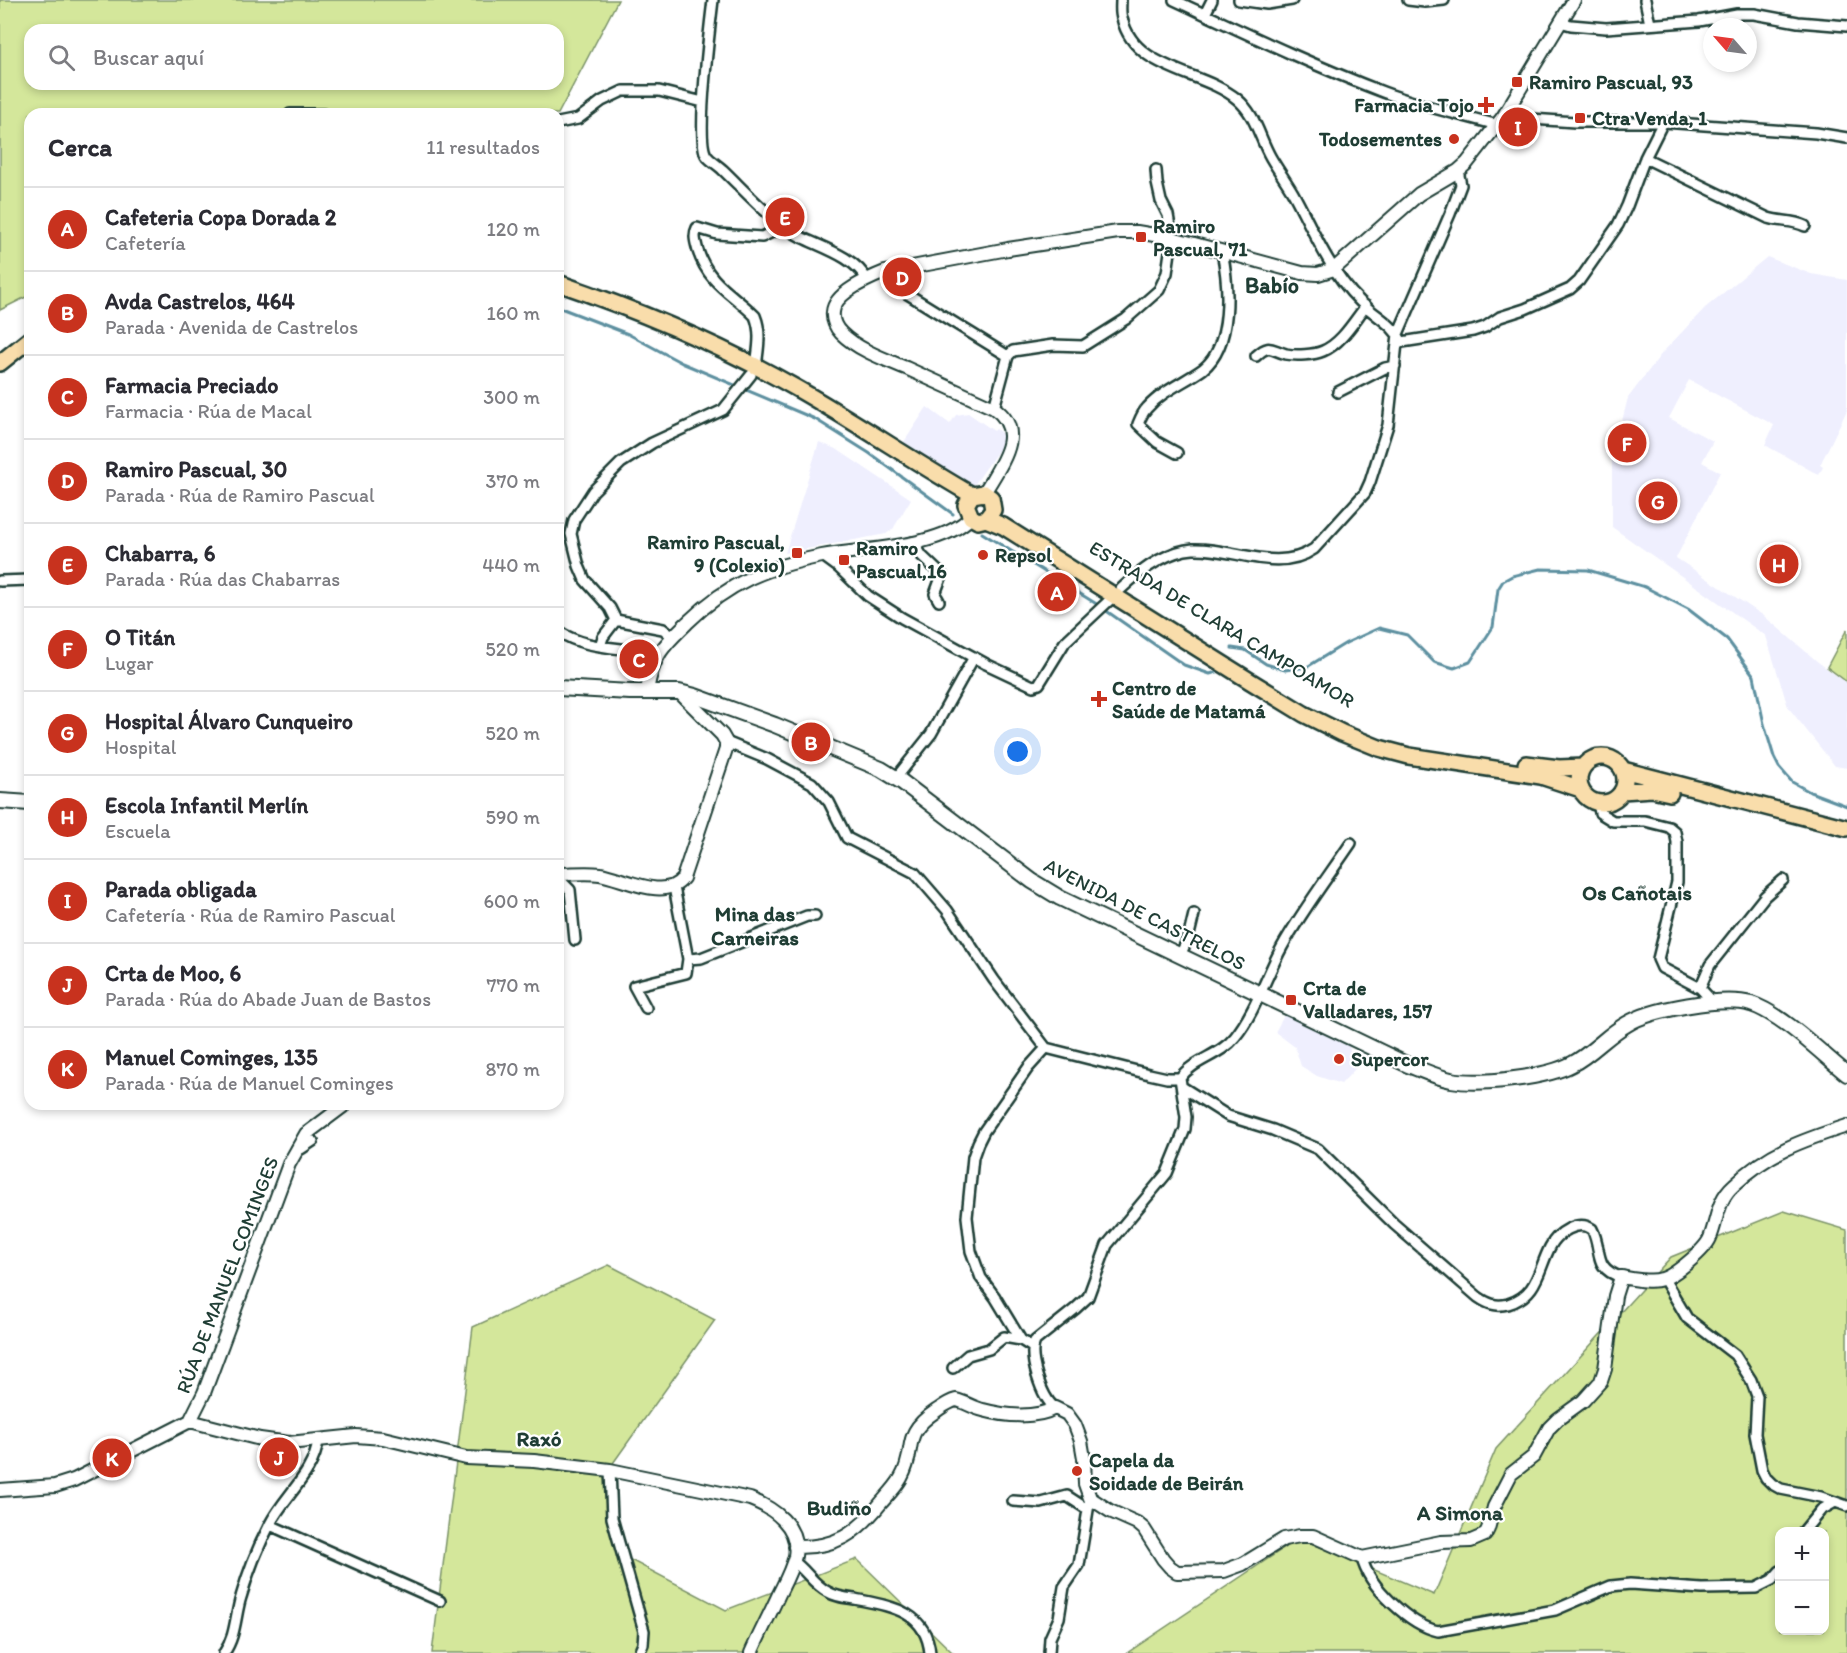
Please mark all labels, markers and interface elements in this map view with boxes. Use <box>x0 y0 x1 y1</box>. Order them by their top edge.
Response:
north arrow <box>1703 18 1757 72</box>
search box <box>24 24 564 90</box>
icon: search <box>45 41 78 74</box>
text: Buscar aquí <box>93 44 204 71</box>
place label: Ramiro Pascual, 93 <box>1529 70 1693 94</box>
marker: Ramiro Pascual, 93 <box>1510 75 1524 89</box>
place label: Farmacia Tojo <box>1354 93 1474 118</box>
marker: Farmacia Tojo <box>1479 98 1493 112</box>
pin: I <box>1498 104 1538 150</box>
place label: Ctra Venda, 1 <box>1592 106 1708 130</box>
marker: Ctra Venda, 1 <box>1573 111 1587 125</box>
place label: Todosementes <box>1318 127 1442 151</box>
text: Cerca <box>48 131 112 163</box>
marker: Todosementes <box>1447 132 1461 146</box>
text: 11 resultados <box>426 135 540 159</box>
pin: E <box>766 194 804 240</box>
text: Cafeteria Copa Dorada 2 <box>105 204 336 231</box>
place label: Ramiro Pascual, 71 <box>1153 214 1248 261</box>
text: A <box>61 217 74 241</box>
text: 120 m <box>487 217 540 241</box>
marker: Ramiro Pascual, 71 <box>1134 230 1148 244</box>
text: Cafetería <box>105 231 186 255</box>
pin: D <box>882 254 922 300</box>
district label: Babío <box>1245 272 1299 299</box>
text: Avda Castrelos, 464 <box>105 288 295 315</box>
text: B <box>61 301 74 325</box>
text: 160 m <box>487 301 540 325</box>
text: Parada · Avenida de Castrelos <box>105 315 358 339</box>
text: Farmacia Preciado <box>105 372 279 399</box>
text: C <box>61 385 74 409</box>
text: 300 m <box>483 385 540 409</box>
text: Farmacia · Rúa de Macal <box>105 399 312 423</box>
pin: F <box>1608 420 1646 466</box>
text: Ramiro Pascual, 30 <box>105 456 287 483</box>
text: D <box>61 469 74 493</box>
text: 370 m <box>486 469 540 493</box>
pin: G <box>1638 478 1678 524</box>
text: Parada · Rúa de Ramiro Pascual <box>105 483 375 507</box>
place label: Ramiro Pascual, 9 (Colexio) <box>647 530 785 578</box>
street label: ESTRADA DE CLARA CAMPOAMOR <box>1085 535 1359 713</box>
place label: Ramiro Pascual,16 <box>856 536 947 583</box>
text: Chabarra, 6 <box>105 540 215 567</box>
pin: H <box>1760 542 1798 586</box>
place label: Repsol <box>995 543 1052 568</box>
marker: Ramiro Pascual, 9 (Colexio) <box>790 546 804 560</box>
marker: Repsol <box>976 548 990 562</box>
text: E <box>62 553 73 577</box>
text: 440 m <box>482 553 540 577</box>
marker: Ramiro Pascual,16 <box>837 553 851 567</box>
text: Parada · Rúa das Chabarras <box>105 567 340 591</box>
pin: A <box>1038 570 1076 614</box>
text: O Titán <box>105 624 175 651</box>
pin: C <box>620 636 658 682</box>
text: F <box>62 637 73 661</box>
text: 520 m <box>485 637 540 661</box>
text: Lugar <box>105 651 154 675</box>
place label: Centro de Saúde de Matamá <box>1112 676 1266 723</box>
marker: Centro de Saúde de Matamá <box>1090 690 1108 708</box>
text: Hospital Álvaro Cunqueiro <box>105 708 353 735</box>
pin: B <box>792 720 830 764</box>
text: G <box>61 721 74 745</box>
text: 520 m <box>485 721 540 745</box>
text: Hospital <box>105 735 177 759</box>
your location <box>1003 737 1032 766</box>
text: Escola Infantil Merlín <box>105 792 308 819</box>
text: H <box>61 805 74 829</box>
text: 590 m <box>485 805 540 829</box>
text: Escuela <box>105 819 171 843</box>
street label: AVENIDA DE CASTRELOS <box>1040 853 1250 975</box>
text: Parada obligada <box>105 876 257 903</box>
district label: Os Cañotais <box>1582 880 1692 905</box>
text: I <box>64 889 71 913</box>
text: 600 m <box>483 889 540 913</box>
district label: Mina das Carneiras <box>711 901 799 950</box>
text: Cafetería · Rúa de Ramiro Pascual <box>105 903 395 927</box>
text: Crta de Moo, 6 <box>105 960 241 987</box>
text: J <box>63 973 72 997</box>
text: 770 m <box>487 973 540 997</box>
place label: Crta de Valladares, 157 <box>1303 976 1432 1023</box>
text: Parada · Rúa do Abade Juan de Bastos <box>105 987 431 1011</box>
marker: Crta de Valladares, 157 <box>1284 993 1298 1007</box>
text: Manuel Cominges, 135 <box>105 1044 318 1071</box>
place label: Supercor <box>1351 1047 1429 1072</box>
marker: Supercor <box>1332 1052 1346 1066</box>
text: K <box>61 1057 74 1081</box>
text: 870 m <box>485 1057 540 1081</box>
text: Parada · Rúa de Manuel Cominges <box>105 1071 394 1095</box>
street label: RÚA DE MANUEL COMINGES <box>171 1153 283 1397</box>
district label: Raxó <box>517 1426 562 1451</box>
pin: J <box>260 1434 298 1480</box>
pin: K <box>92 1436 132 1480</box>
place label: Capela da Soidade de Beirán <box>1089 1448 1244 1495</box>
marker: Capela da Soidade de Beirán <box>1070 1464 1084 1478</box>
district label: Budiño <box>807 1495 872 1520</box>
district label: A Simona <box>1416 1500 1504 1525</box>
map controls <box>1775 1527 1829 1635</box>
button: + <box>1775 1527 1829 1581</box>
button: − <box>1775 1581 1829 1635</box>

